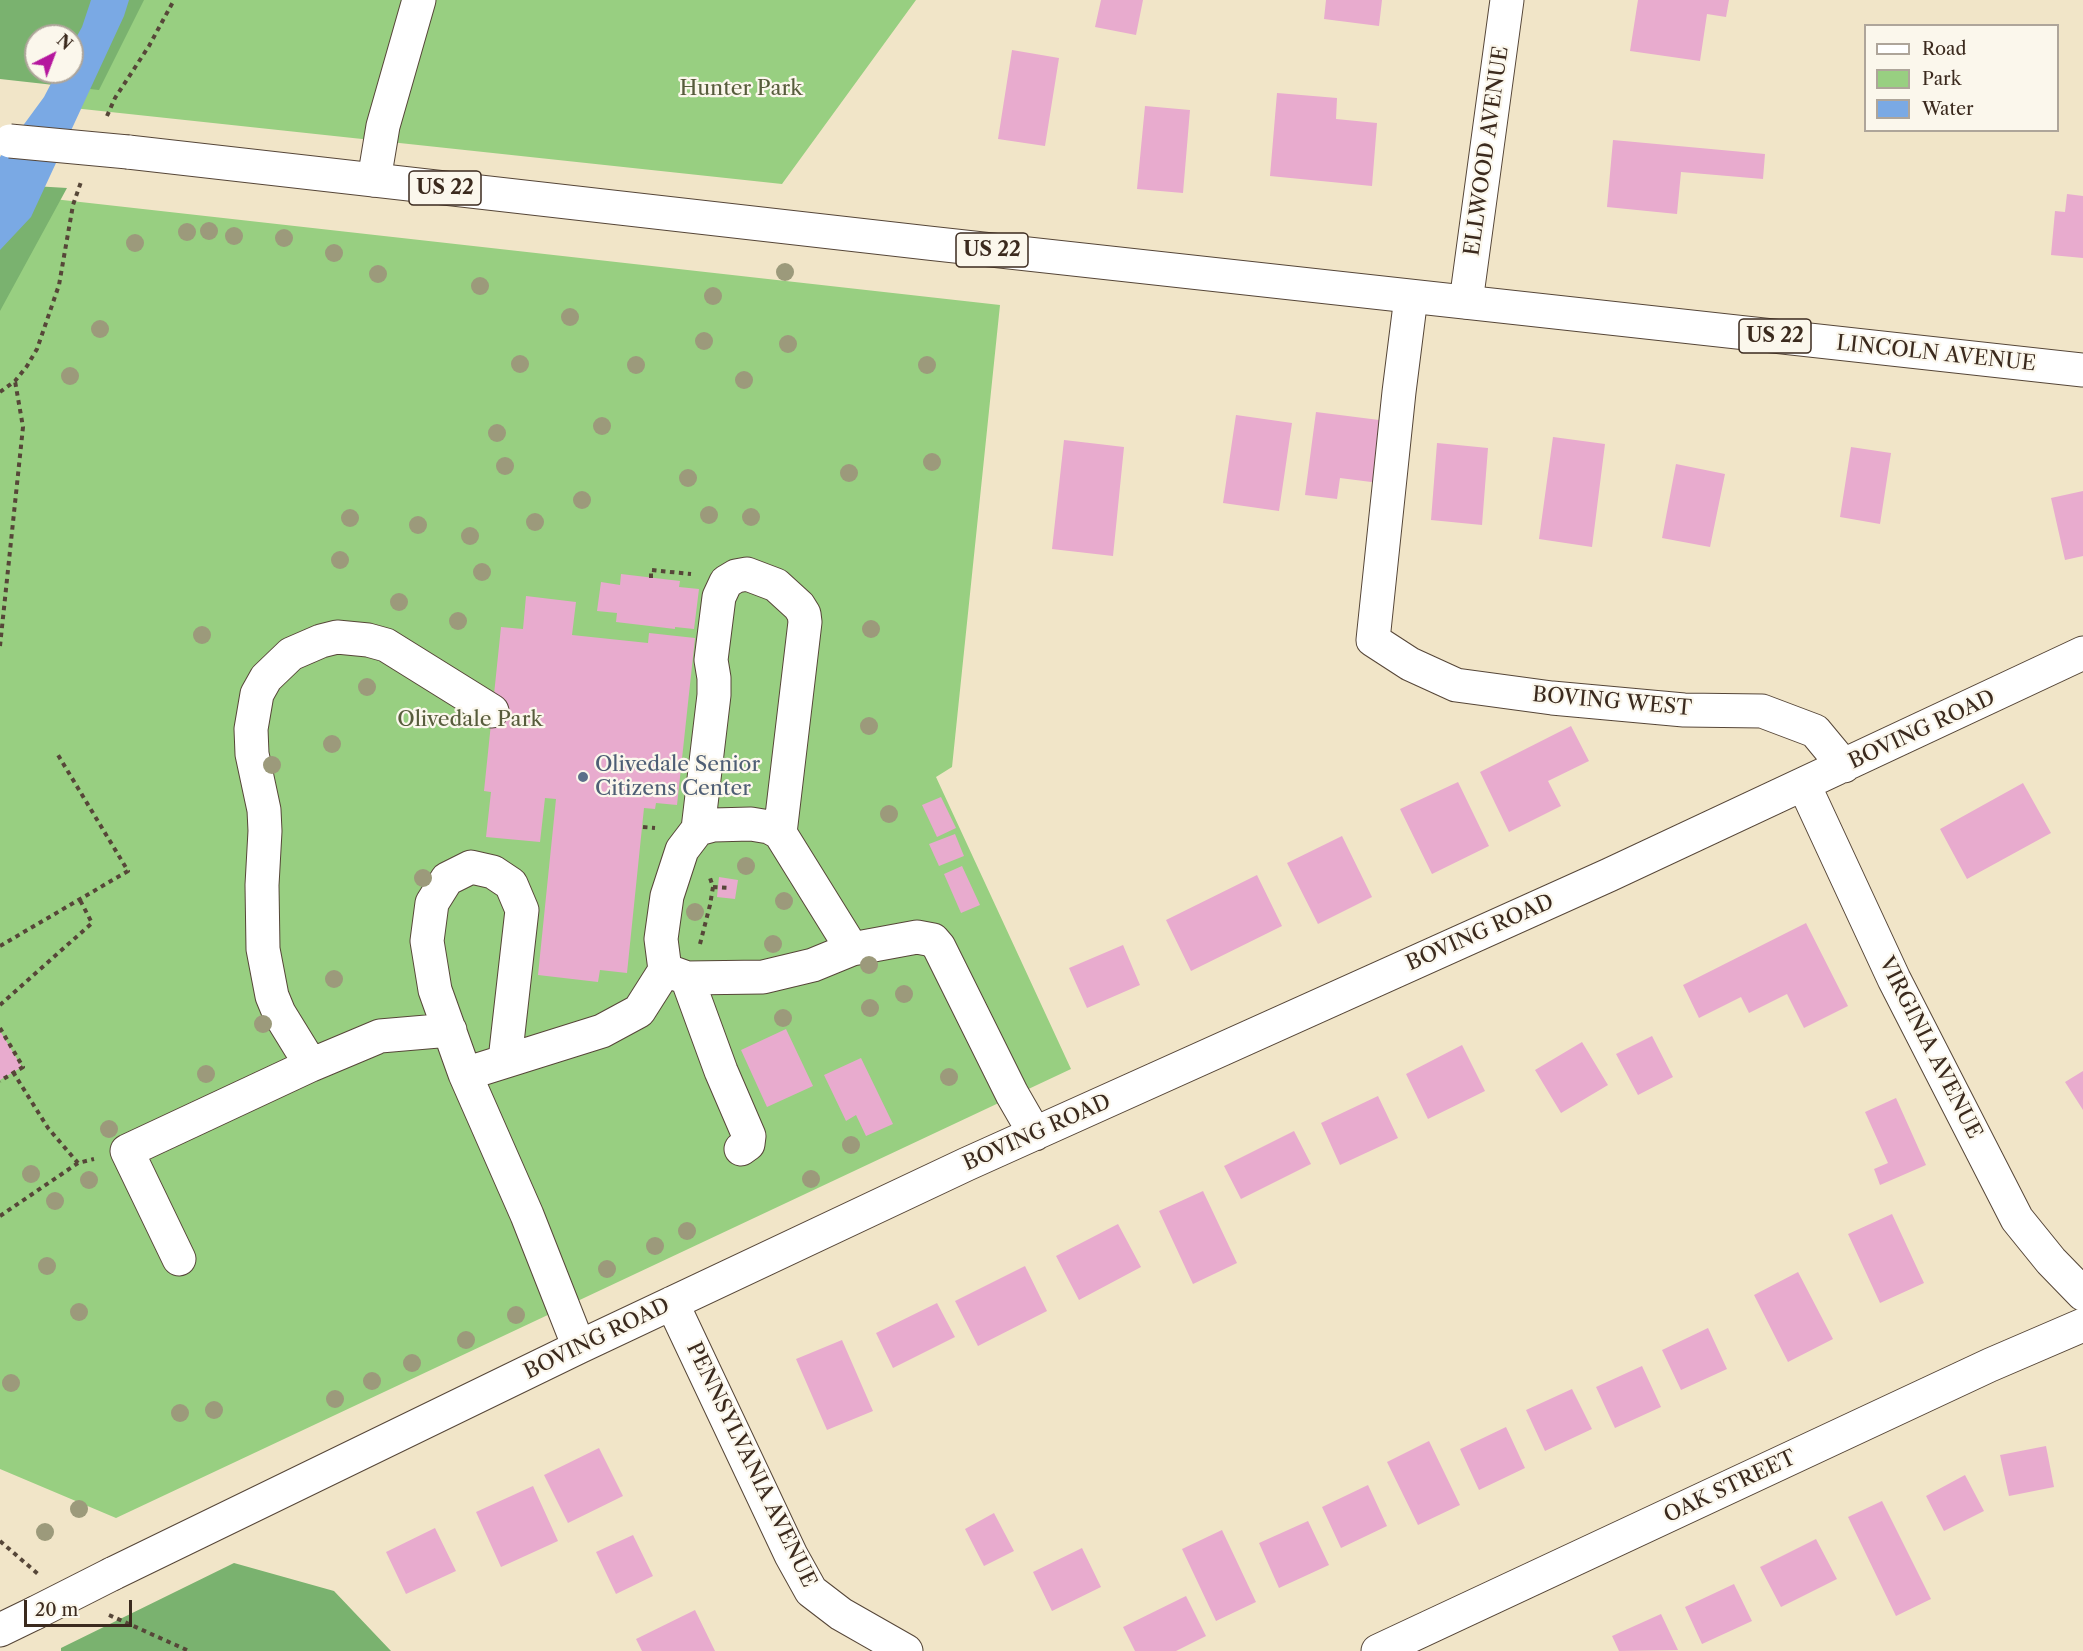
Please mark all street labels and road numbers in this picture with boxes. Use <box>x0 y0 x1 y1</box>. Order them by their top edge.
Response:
street label: ELLWOOD AVENUE <box>1460 45 1514 257</box>
road number: US 22 <box>409 171 481 205</box>
road number: US 22 <box>956 233 1028 267</box>
road number: US 22 <box>1739 319 1811 353</box>
street label: LINCOLN AVENUE <box>1835 331 2037 377</box>
street label: BOVING WEST <box>1531 682 1693 722</box>
street label: BOVING ROAD <box>1845 685 1999 775</box>
street label: BOVING ROAD <box>1402 889 1558 977</box>
street label: VIRGINIA AVENUE <box>1873 953 1987 1143</box>
street label: BOVING ROAD <box>959 1089 1115 1177</box>
street label: BOVING ROAD <box>520 1293 674 1385</box>
street label: PENNSYLVANIA AVENUE <box>681 1338 821 1592</box>
street label: OAK STREET <box>1660 1445 1800 1529</box>

